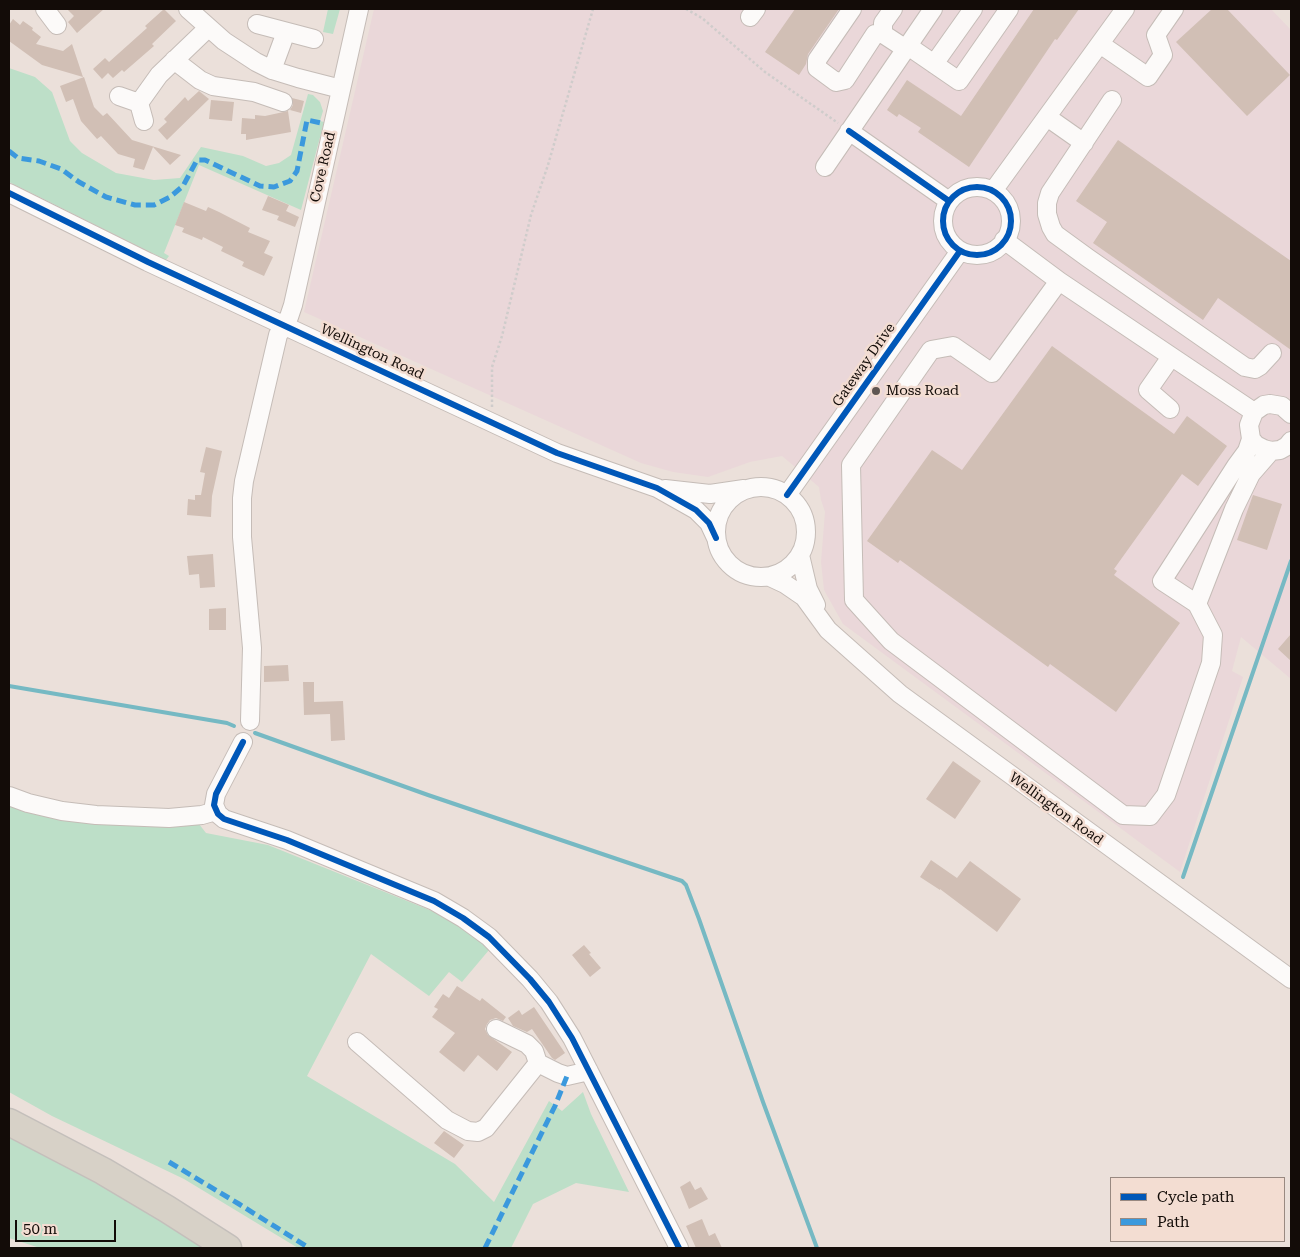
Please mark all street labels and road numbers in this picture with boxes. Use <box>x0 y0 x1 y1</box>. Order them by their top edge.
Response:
street label: Cove Road <box>307 130 339 204</box>
street label: Gateway Drive <box>829 320 899 410</box>
street label: Wellington Road <box>318 321 426 383</box>
street label: Wellington Road <box>1006 769 1106 849</box>

